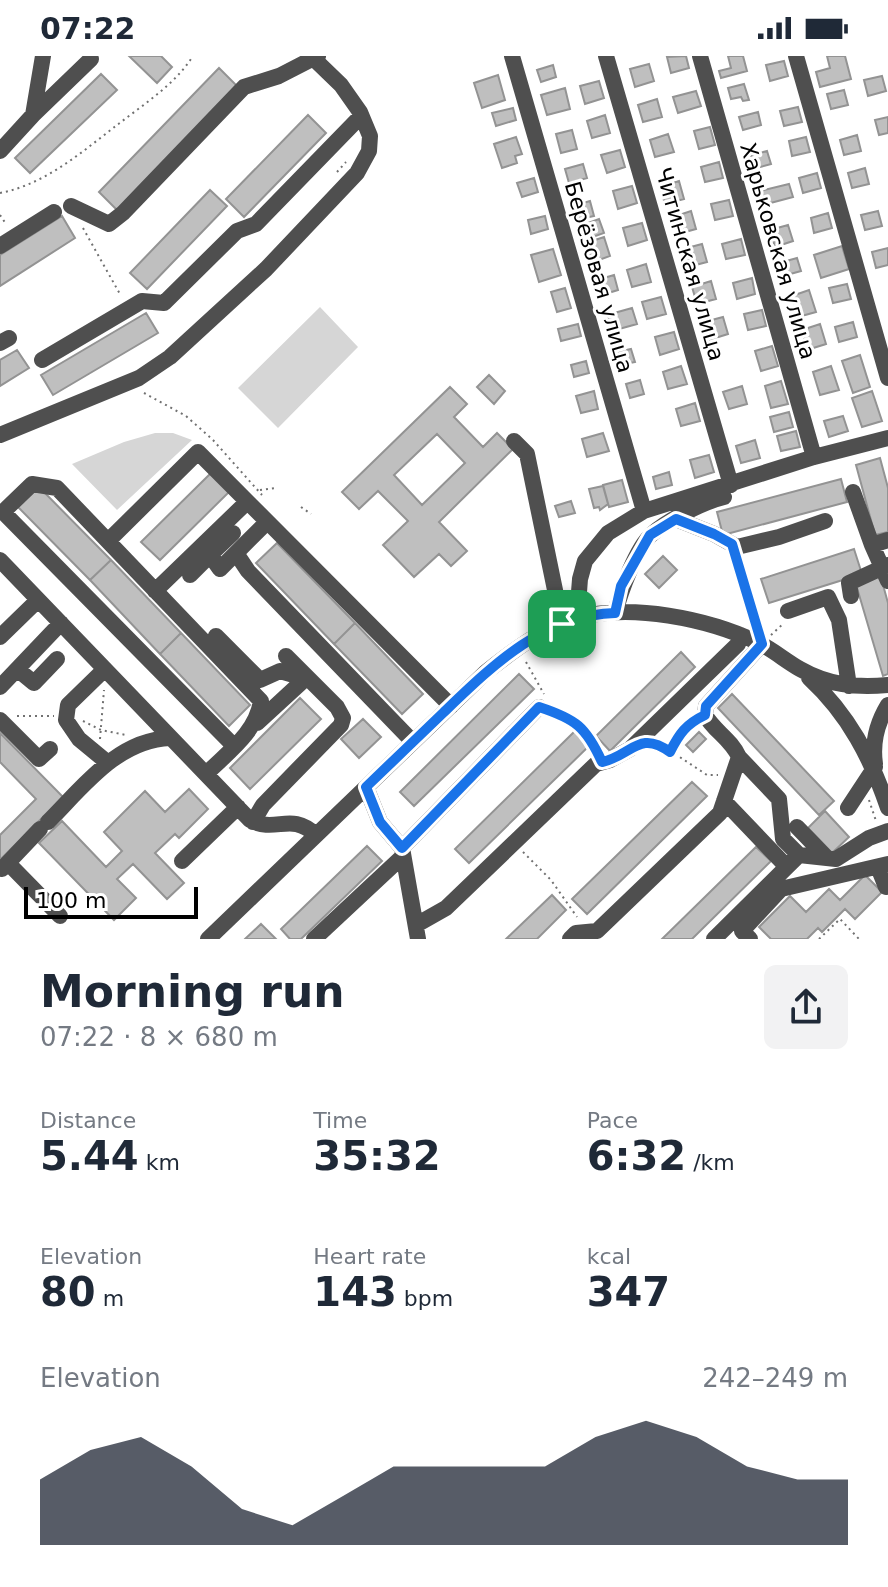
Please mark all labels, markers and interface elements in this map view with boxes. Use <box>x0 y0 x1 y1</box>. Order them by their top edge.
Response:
text: 07:22 <box>40 11 136 46</box>
street label: Харьковская улица <box>735 140 821 362</box>
street label: Читинская улица <box>650 165 730 363</box>
street label: Берёзовая улица <box>560 178 638 376</box>
pin <box>528 590 596 658</box>
icon: arrive <box>540 602 584 646</box>
scale bar <box>24 883 198 919</box>
text: 100 m <box>36 888 106 913</box>
button: share <box>764 965 848 1049</box>
text: Morning run <box>40 966 345 1017</box>
text: 07:22 · 8 × 680 m <box>40 1022 278 1052</box>
text: Distance <box>40 1108 136 1133</box>
text: Time <box>313 1108 367 1133</box>
text: Pace <box>587 1108 638 1133</box>
text: 5.44 <box>40 1133 139 1179</box>
text: 35:32 <box>313 1133 441 1179</box>
text: 6:32 <box>587 1133 686 1179</box>
text: km <box>139 1150 180 1175</box>
text: /km <box>686 1150 735 1175</box>
text: Elevation <box>40 1244 142 1269</box>
text: Heart rate <box>313 1244 426 1269</box>
text: kcal <box>587 1244 631 1269</box>
text: 80 <box>40 1269 96 1315</box>
text: 143 <box>313 1269 397 1315</box>
text: 347 <box>587 1269 670 1315</box>
text: m <box>96 1286 124 1311</box>
text: bpm <box>397 1286 453 1311</box>
text: Elevation <box>40 1363 161 1393</box>
text: 242–249 m <box>702 1363 848 1393</box>

